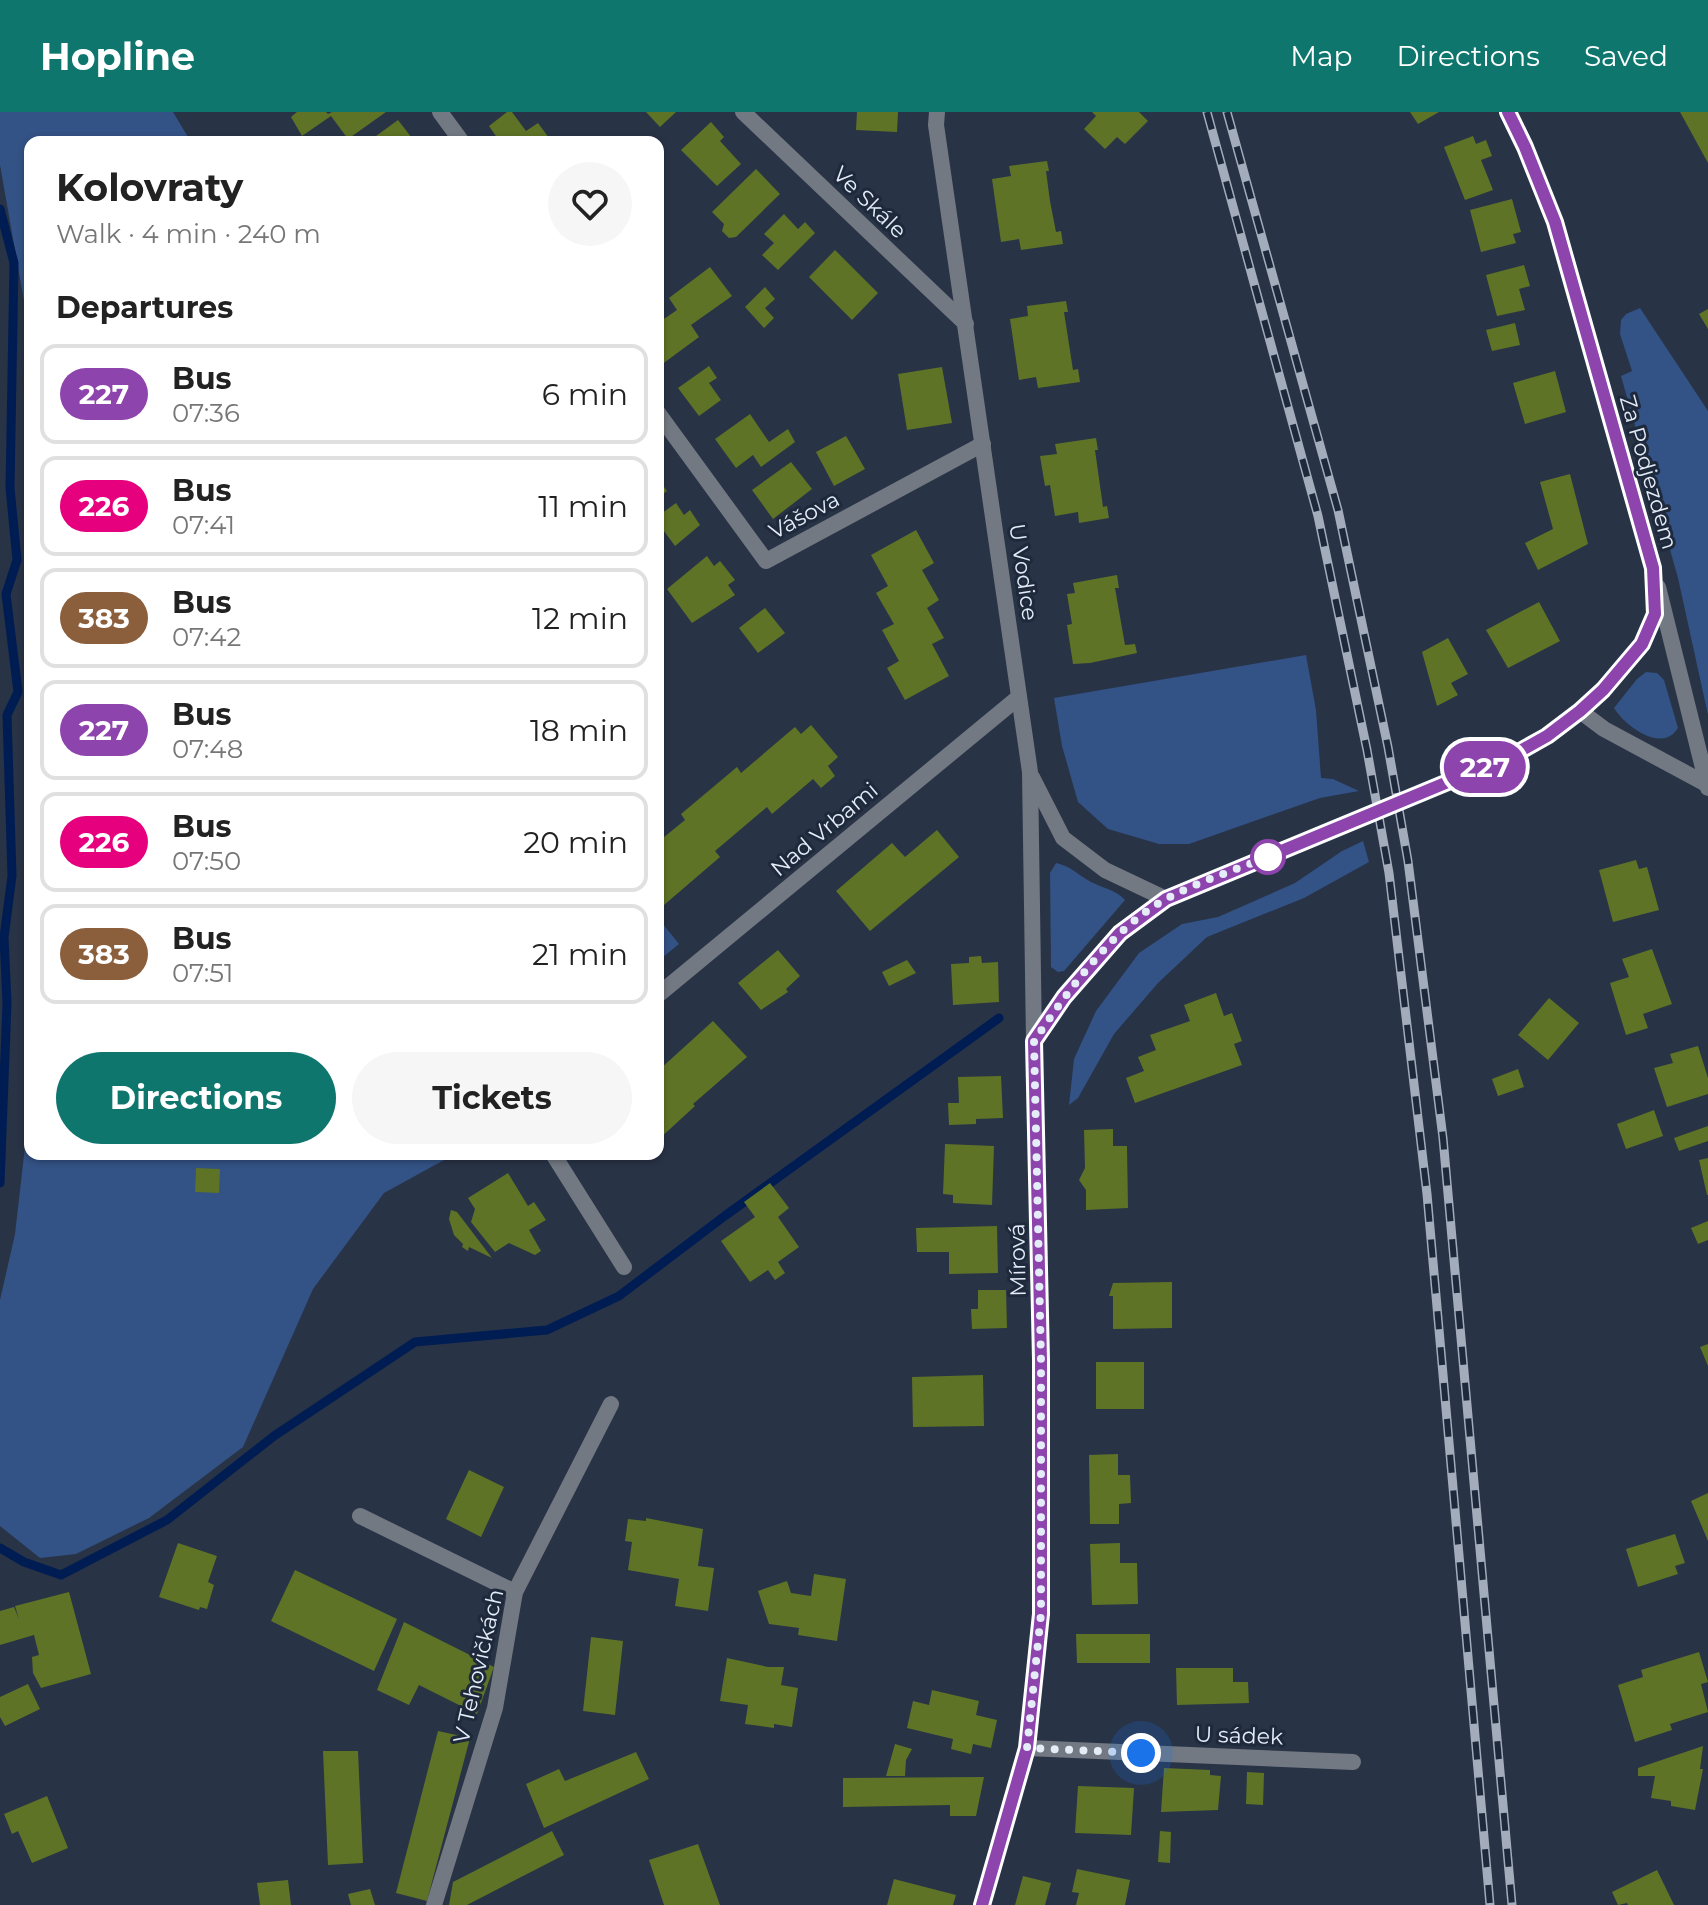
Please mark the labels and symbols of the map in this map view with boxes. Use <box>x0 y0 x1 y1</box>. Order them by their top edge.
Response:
street label: Ve Skále <box>827 161 912 244</box>
street label: Za Podjezdem <box>1614 392 1683 552</box>
street label: Vášova <box>764 486 844 545</box>
street label: U Vodice <box>1003 522 1044 622</box>
line badge: 227 <box>1439 741 1531 793</box>
street label: Nad Vrbami <box>765 777 884 882</box>
unlabelled marker <box>1251 840 1285 874</box>
street label: Mírová <box>1003 1223 1032 1297</box>
street label: V Tehovičkách <box>448 1586 509 1746</box>
street label: U sádek <box>1194 1720 1284 1751</box>
your location <box>1121 1733 1161 1773</box>

